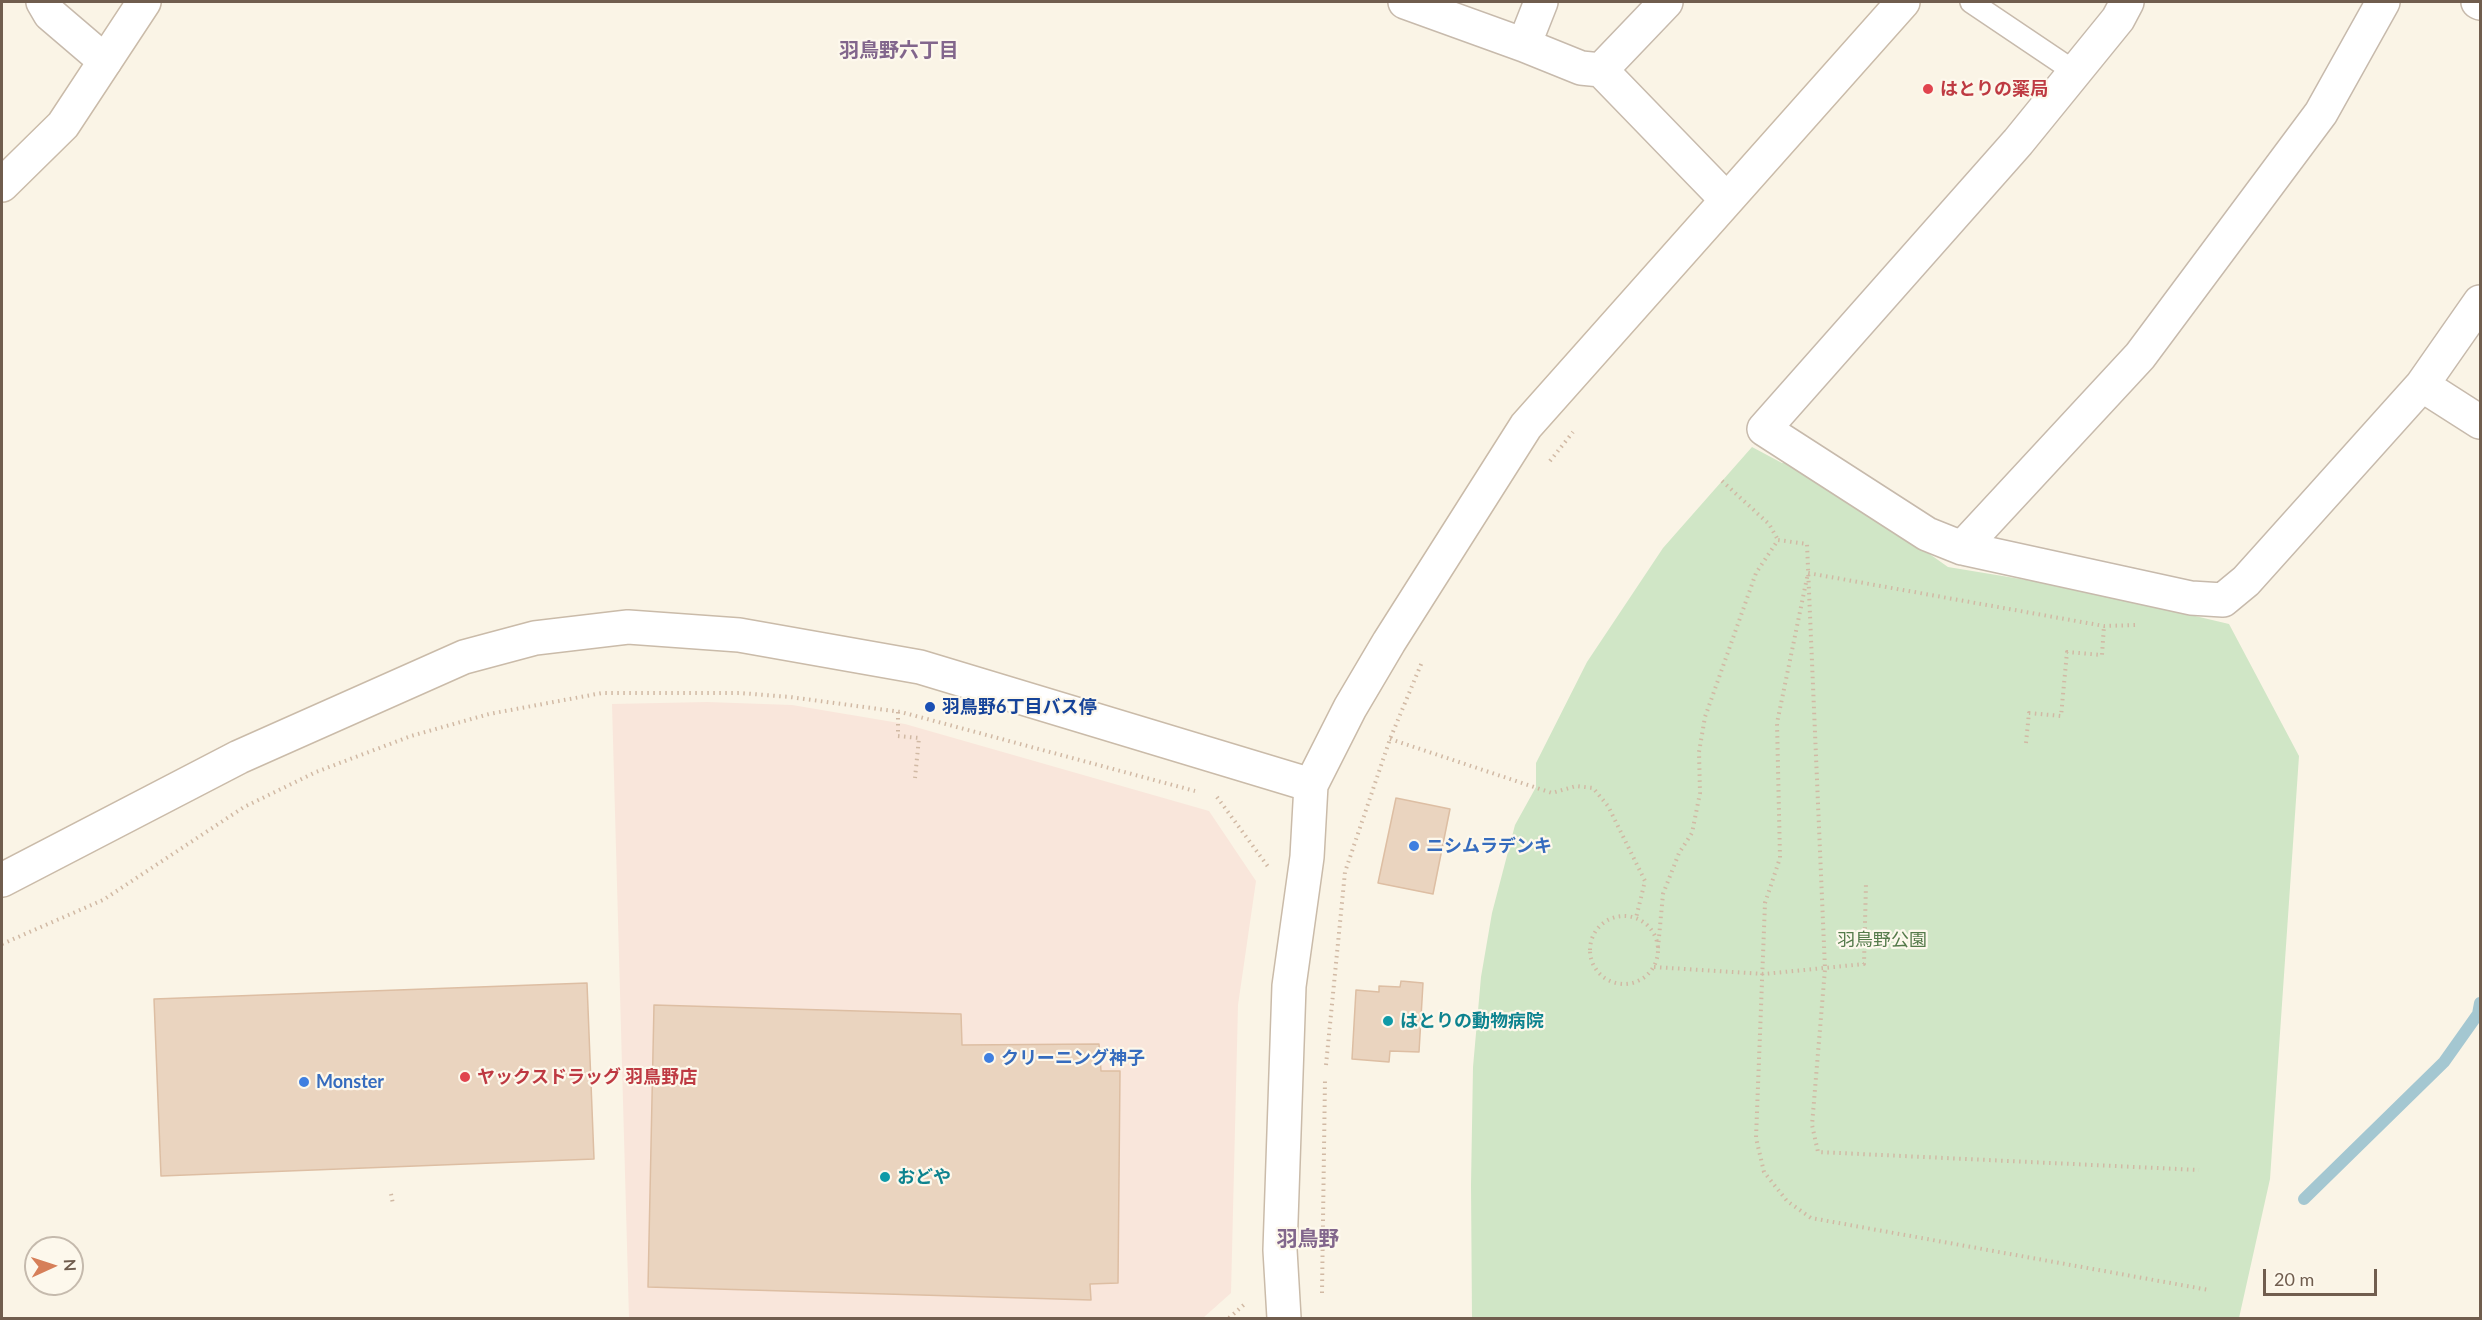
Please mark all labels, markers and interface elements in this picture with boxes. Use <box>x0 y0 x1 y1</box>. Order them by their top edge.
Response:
district label: 羽鳥野六丁目 <box>839 39 959 63</box>
place label: はとりの薬局 <box>1940 78 2048 100</box>
marker: はとりの薬局 <box>1921 82 1935 96</box>
place label: 羽鳥野6丁目バス停 <box>942 696 1096 718</box>
marker: 羽鳥野6丁目バス停 <box>923 700 937 714</box>
place label: ニシムラデンキ <box>1426 835 1552 857</box>
marker: ニシムラデンキ <box>1407 839 1421 853</box>
park label: 羽鳥野公園 <box>1837 929 1927 951</box>
place label: はとりの動物病院 <box>1400 1010 1544 1032</box>
marker: はとりの動物病院 <box>1381 1014 1395 1028</box>
place label: クリーニング神子 <box>1001 1047 1145 1069</box>
marker: クリーニング神子 <box>982 1051 996 1065</box>
place label: ヤックスドラッグ 羽鳥野店 <box>477 1066 697 1088</box>
marker: ヤックスドラッグ 羽鳥野店 <box>458 1070 472 1084</box>
place label: Monster <box>316 1071 384 1093</box>
marker: Monster <box>297 1075 311 1089</box>
place label: おどや <box>897 1166 951 1188</box>
marker: おどや <box>878 1170 892 1184</box>
district label: 羽鳥野 <box>1277 1226 1339 1252</box>
north arrow <box>24 1236 84 1296</box>
scale bar <box>2266 1257 2380 1295</box>
text: N <box>61 1258 80 1272</box>
text: 20 m <box>2274 1268 2314 1290</box>

